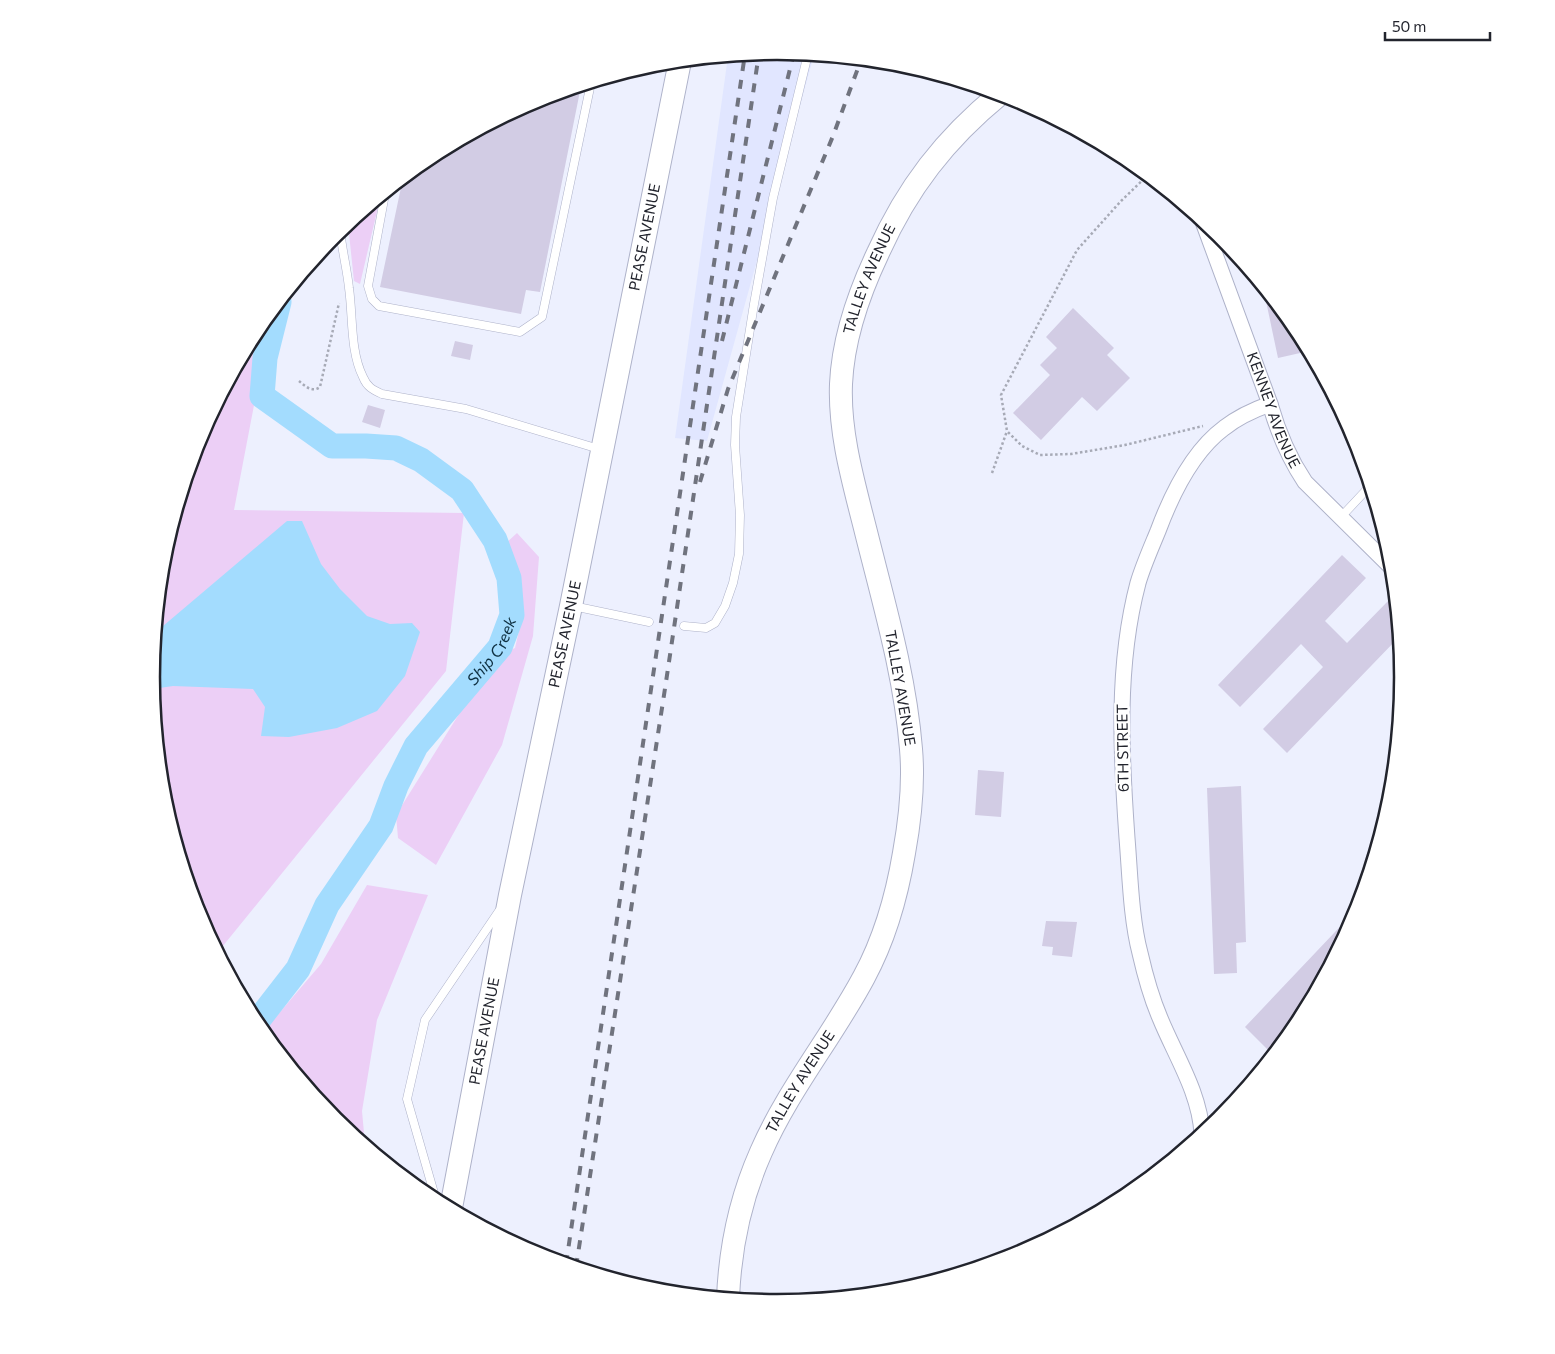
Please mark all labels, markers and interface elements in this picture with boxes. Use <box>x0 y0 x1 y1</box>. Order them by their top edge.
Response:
scale bar <box>1385 10 1490 42</box>
text: 50 m <box>1392 17 1426 35</box>
street label: PEASE AVENUE <box>624 182 663 292</box>
street label: TALLEY AVENUE <box>839 221 899 336</box>
street label: KENNEY AVENUE <box>1244 349 1305 471</box>
street label: PEASE AVENUE <box>544 579 584 689</box>
water label: Ship Creek <box>462 614 520 688</box>
street label: TALLEY AVENUE <box>882 629 920 747</box>
street label: 6TH STREET <box>1112 703 1132 792</box>
street label: PEASE AVENUE <box>464 976 502 1086</box>
street label: TALLEY AVENUE <box>761 1027 838 1136</box>

